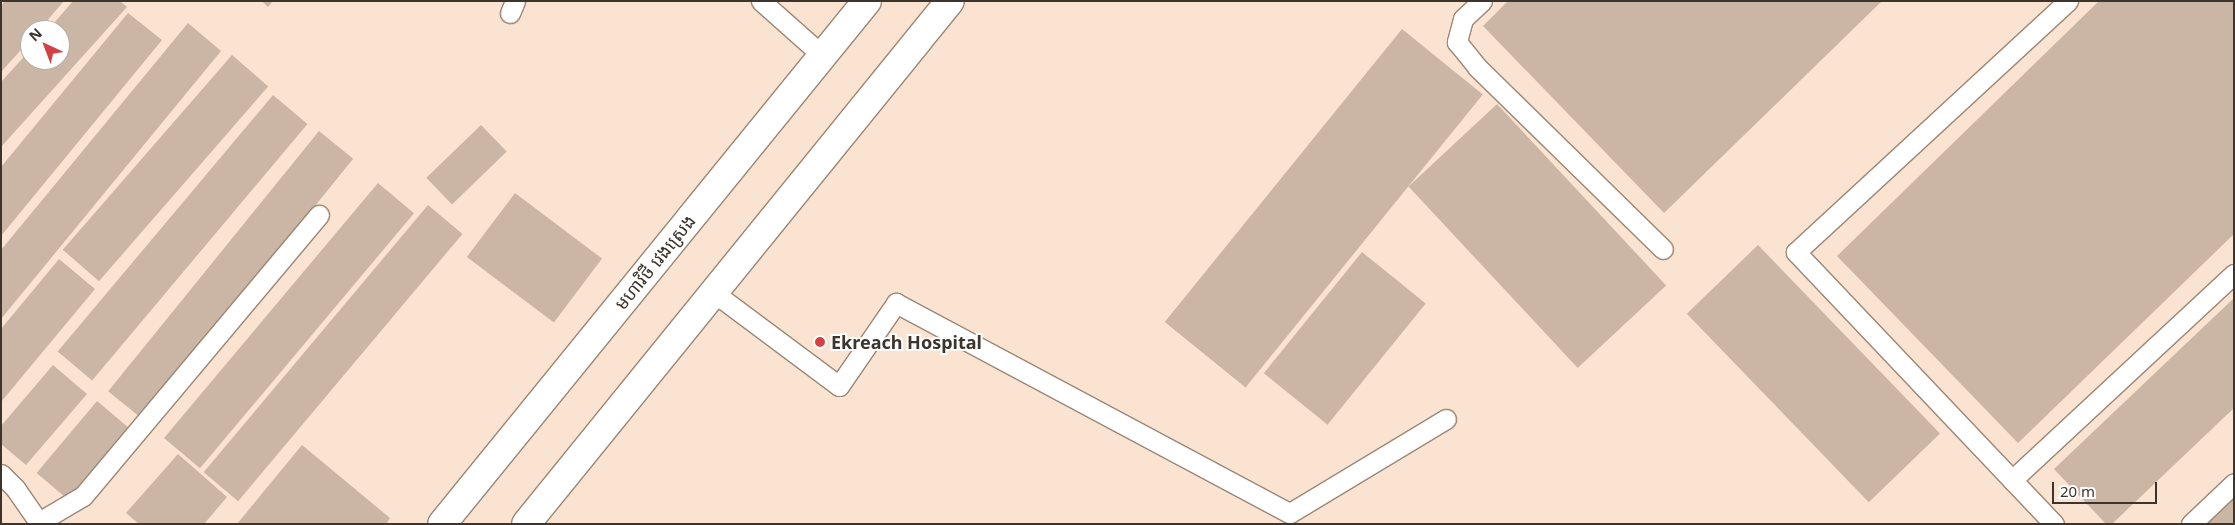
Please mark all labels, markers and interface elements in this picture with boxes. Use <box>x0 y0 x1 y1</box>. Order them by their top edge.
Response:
north arrow <box>20 20 70 70</box>
text: N <box>24 24 46 45</box>
street label: មហាវិថី វេងស្រេង <box>610 210 700 314</box>
place label: Ekreach Hospital <box>831 331 982 353</box>
marker: Ekreach Hospital <box>813 335 827 349</box>
scale bar <box>2055 472 2160 504</box>
text: 20 m <box>2060 481 2095 501</box>

